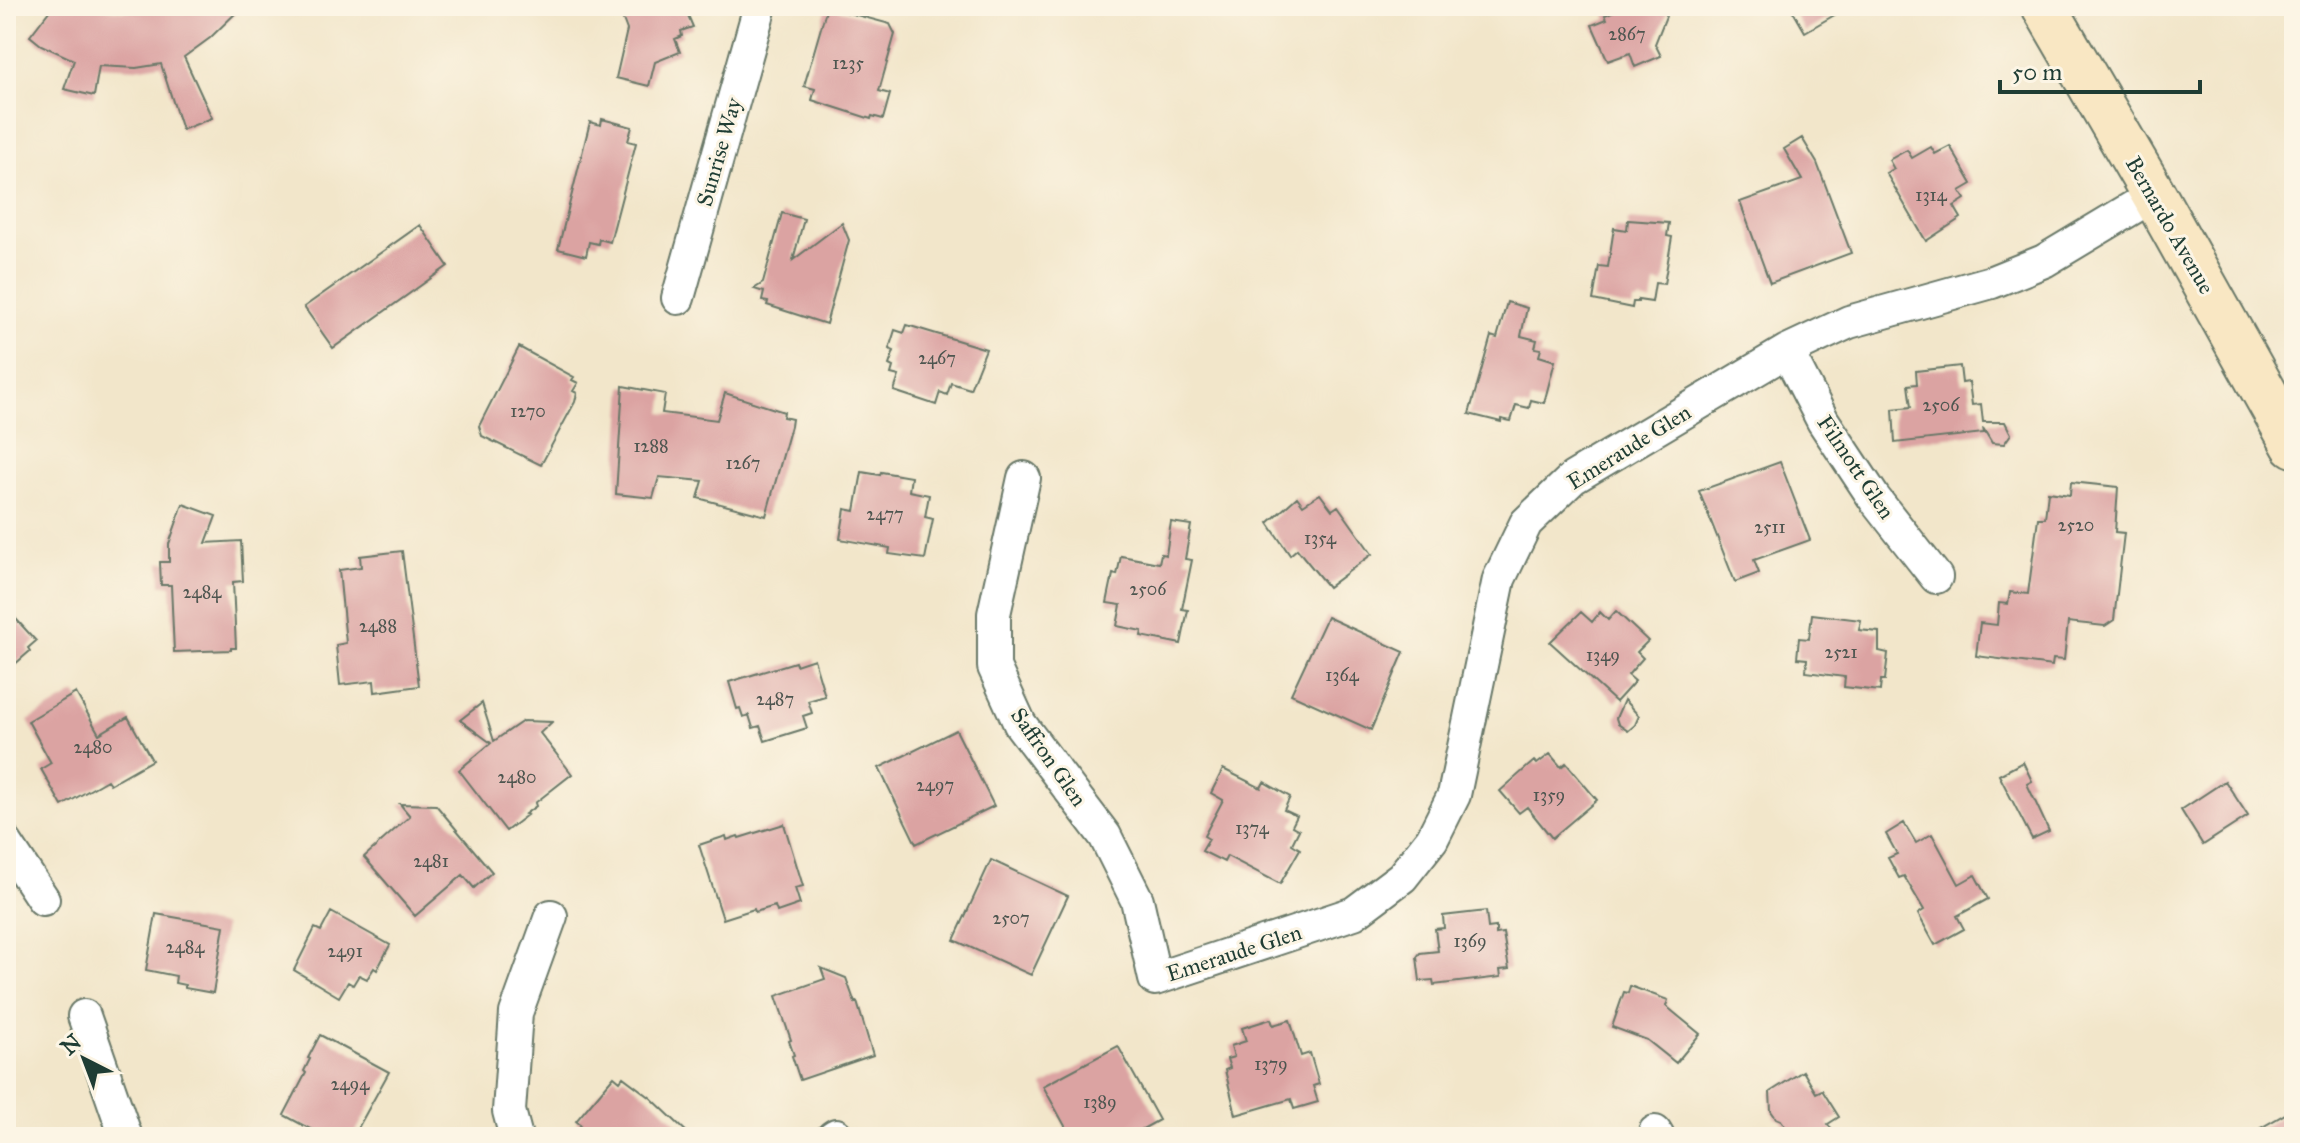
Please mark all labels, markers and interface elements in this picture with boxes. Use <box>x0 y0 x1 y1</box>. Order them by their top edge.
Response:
house number: 2867 <box>1608 23 1646 45</box>
scale bar <box>2000 44 2200 94</box>
house number: 1235 <box>832 52 864 74</box>
text: 50 m <box>2012 57 2062 87</box>
street label: Sunrise Way <box>691 94 748 209</box>
street label: Bernardo Avenue <box>2120 151 2220 299</box>
house number: 1314 <box>1915 184 1948 206</box>
house number: 2467 <box>918 347 956 369</box>
house number: 2506 <box>1923 394 1960 416</box>
street label: Emeraude Glen <box>1562 398 1696 496</box>
house number: 1270 <box>510 400 546 422</box>
street label: Filmott Glen <box>1811 410 1901 524</box>
house number: 1288 <box>633 435 669 457</box>
house number: 1267 <box>726 452 760 474</box>
house number: 2477 <box>866 503 904 525</box>
house number: 2520 <box>2058 514 2094 536</box>
house number: 2511 <box>1754 516 1786 538</box>
house number: 1354 <box>1304 527 1337 549</box>
house number: 2506 <box>1130 578 1167 600</box>
house number: 2484 <box>183 581 222 603</box>
house number: 2488 <box>359 615 397 637</box>
house number: 2521 <box>1824 641 1858 663</box>
house number: 1349 <box>1586 644 1620 666</box>
house number: 1364 <box>1325 664 1360 686</box>
house number: 2487 <box>756 688 794 710</box>
street label: Saffron Glen <box>1005 703 1093 812</box>
house number: 2480 <box>74 736 112 758</box>
house number: 2480 <box>498 766 536 788</box>
house number: 2497 <box>916 774 954 796</box>
house number: 1359 <box>1533 784 1565 806</box>
house number: 1374 <box>1235 817 1270 839</box>
house number: 2481 <box>413 850 449 872</box>
house number: 2507 <box>992 907 1030 929</box>
street label: Emeraude Glen <box>1163 918 1305 988</box>
house number: 1369 <box>1453 930 1487 952</box>
house number: 2484 <box>166 936 205 958</box>
house number: 2491 <box>327 940 363 962</box>
north arrow <box>44 1019 124 1099</box>
text: N <box>55 1028 87 1061</box>
house number: 1379 <box>1254 1053 1288 1075</box>
house number: 2494 <box>331 1073 370 1095</box>
house number: 1389 <box>1083 1091 1117 1113</box>

